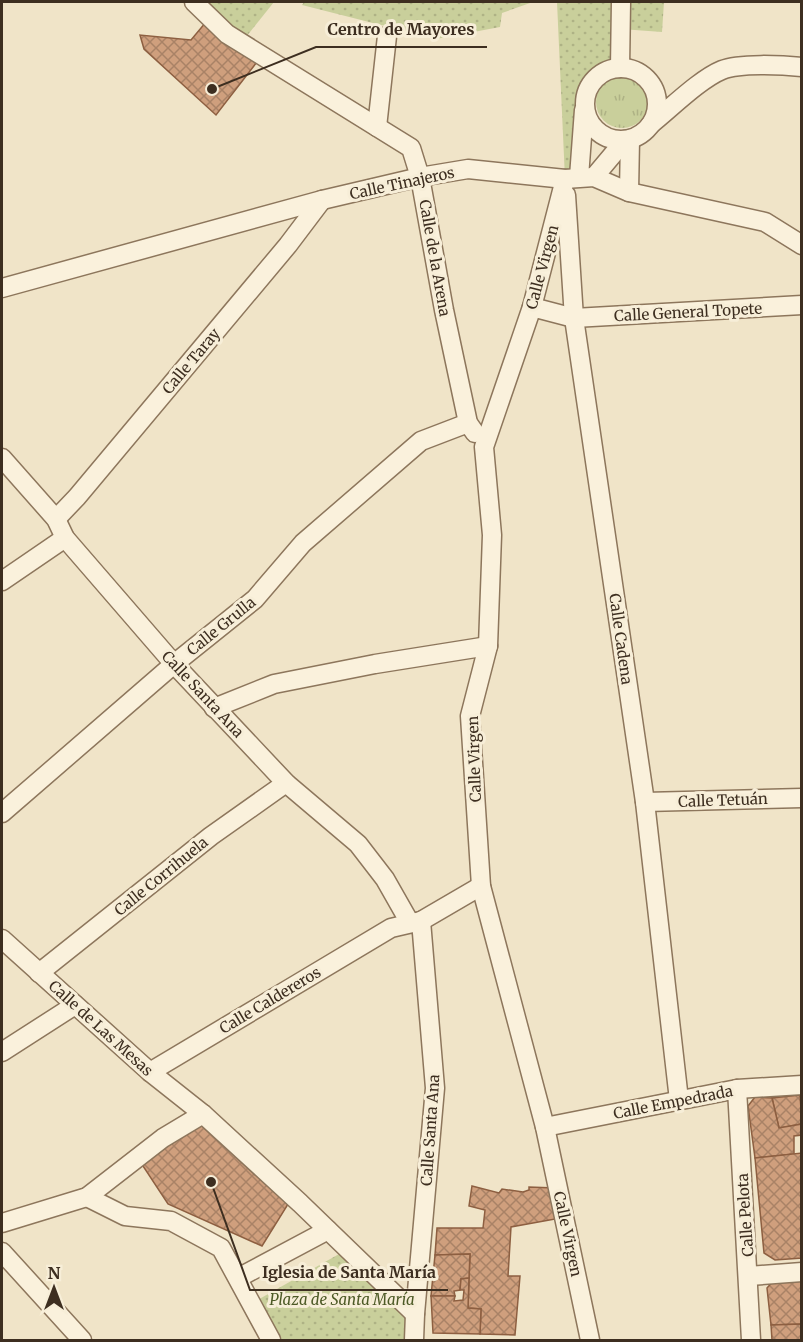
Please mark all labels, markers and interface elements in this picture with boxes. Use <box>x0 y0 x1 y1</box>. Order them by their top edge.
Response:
callout: Centro de Mayores <box>316 13 487 47</box>
text: Centro de Mayores <box>328 19 474 39</box>
street label: Calle Tinajeros <box>348 163 456 203</box>
street label: Calle de la Arena <box>415 198 455 318</box>
street label: Calle Virgen <box>522 223 562 311</box>
street label: Calle General Topete <box>614 299 763 325</box>
street label: Calle Taray <box>158 324 224 398</box>
street label: Calle Cadena <box>605 592 637 686</box>
street label: Calle Grulla <box>183 593 259 659</box>
street label: Calle Santa Ana <box>158 647 248 741</box>
street label: Calle Virgen <box>463 715 485 803</box>
street label: Calle Tetuán <box>678 789 768 811</box>
street label: Calle Corrihuela <box>110 832 212 920</box>
street label: Calle Caldereros <box>216 962 324 1038</box>
street label: Calle de Las Mesas <box>45 976 157 1080</box>
street label: Calle Santa Ana <box>417 1074 443 1186</box>
street label: Calle Empedrada <box>612 1081 734 1123</box>
street label: Calle Pelota <box>733 1173 757 1257</box>
street label: Calle Virgen <box>550 1190 586 1278</box>
callout: Iglesia de Santa María <box>250 1256 448 1290</box>
north arrow <box>24 1258 84 1318</box>
text: Iglesia de Santa María <box>262 1262 436 1282</box>
text: N <box>48 1263 61 1283</box>
park label: Plaza de Santa María <box>269 1290 415 1309</box>

